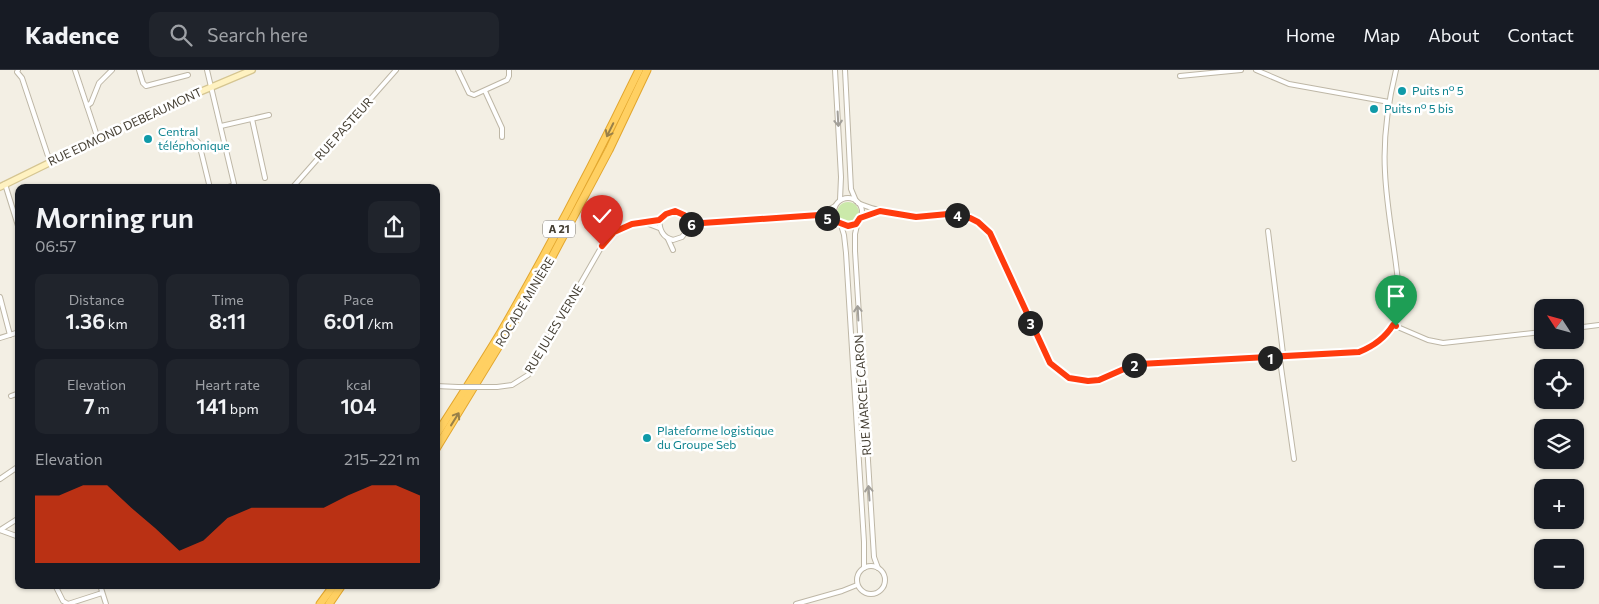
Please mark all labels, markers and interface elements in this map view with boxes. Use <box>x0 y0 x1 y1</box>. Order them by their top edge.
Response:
search box <box>149 12 499 57</box>
text: Kadence <box>25 20 119 49</box>
icon: search <box>167 21 195 49</box>
text: Search here <box>207 23 308 46</box>
text: Home <box>1286 24 1335 46</box>
text: Map <box>1363 24 1400 46</box>
text: About <box>1428 24 1480 46</box>
text: Contact <box>1508 24 1574 46</box>
place label: Puits n° 5 <box>1412 83 1464 97</box>
street label: RUE EDMOND DEBEAUMONT <box>45 84 204 168</box>
marker: Puits n° 5 <box>1396 85 1408 97</box>
street label: RUE PASTEUR <box>311 94 375 163</box>
place label: Puits n° 5 bis <box>1384 101 1454 115</box>
marker: Puits n° 5 bis <box>1368 103 1380 115</box>
one-way arrow <box>833 110 842 126</box>
one-way arrow <box>605 122 615 137</box>
place label: Central téléphonique <box>158 124 230 152</box>
marker: Central téléphonique <box>142 133 154 145</box>
pin <box>581 195 623 246</box>
text: Morning run <box>35 200 194 234</box>
button: share <box>368 201 420 253</box>
icon: check <box>588 202 616 230</box>
pin: 4 <box>944 202 970 228</box>
pin: 5 <box>814 206 840 230</box>
text: 4 <box>953 207 962 224</box>
text: 5 <box>823 210 832 227</box>
pin: 6 <box>678 212 704 236</box>
text: 6 <box>687 216 696 233</box>
road number: A 21 <box>543 220 575 238</box>
text: 06:57 <box>35 236 77 255</box>
street label: ROCADE MINIÈRE <box>492 254 556 349</box>
pin <box>1375 275 1417 326</box>
street label: RUE JULES VERNE <box>521 282 586 376</box>
icon: arrive <box>1382 282 1410 310</box>
text: Distance <box>69 291 124 308</box>
text: Time <box>211 291 244 308</box>
text: Pace <box>343 291 374 308</box>
north arrow <box>1534 299 1584 349</box>
map controls <box>1534 299 1584 589</box>
one-way arrow <box>854 305 863 321</box>
text: 1.36 <box>65 308 105 333</box>
text: 8:11 <box>209 308 246 333</box>
text: 6:01 <box>323 308 365 333</box>
pin: 3 <box>1018 310 1042 336</box>
text: km <box>105 315 128 332</box>
text: /km <box>365 315 394 332</box>
text: 3 <box>1026 315 1035 332</box>
street label: RUE MARCEL CARON <box>851 334 873 456</box>
pin: 1 <box>1258 346 1282 370</box>
text: 1 <box>1267 350 1274 367</box>
pin: 2 <box>1122 352 1146 378</box>
text: 2 <box>1131 357 1138 374</box>
button: locate <box>1534 359 1584 409</box>
text: Elevation <box>67 376 126 393</box>
text: Heart rate <box>195 376 260 393</box>
text: kcal <box>346 376 371 393</box>
text: 7 <box>83 393 95 418</box>
text: 141 <box>196 393 227 418</box>
text: 104 <box>341 393 377 418</box>
text: m <box>95 400 110 417</box>
text: bpm <box>227 400 259 417</box>
one-way arrow <box>450 413 460 427</box>
button: layers <box>1534 419 1584 469</box>
place label: Plateforme logistique du Groupe Seb <box>657 423 774 451</box>
marker: Plateforme logistique du Groupe Seb <box>641 432 653 444</box>
text: Elevation <box>35 449 103 468</box>
text: 215–221 m <box>344 449 420 468</box>
button: + <box>1534 479 1584 529</box>
one-way arrow <box>865 485 874 501</box>
button: − <box>1534 539 1584 589</box>

